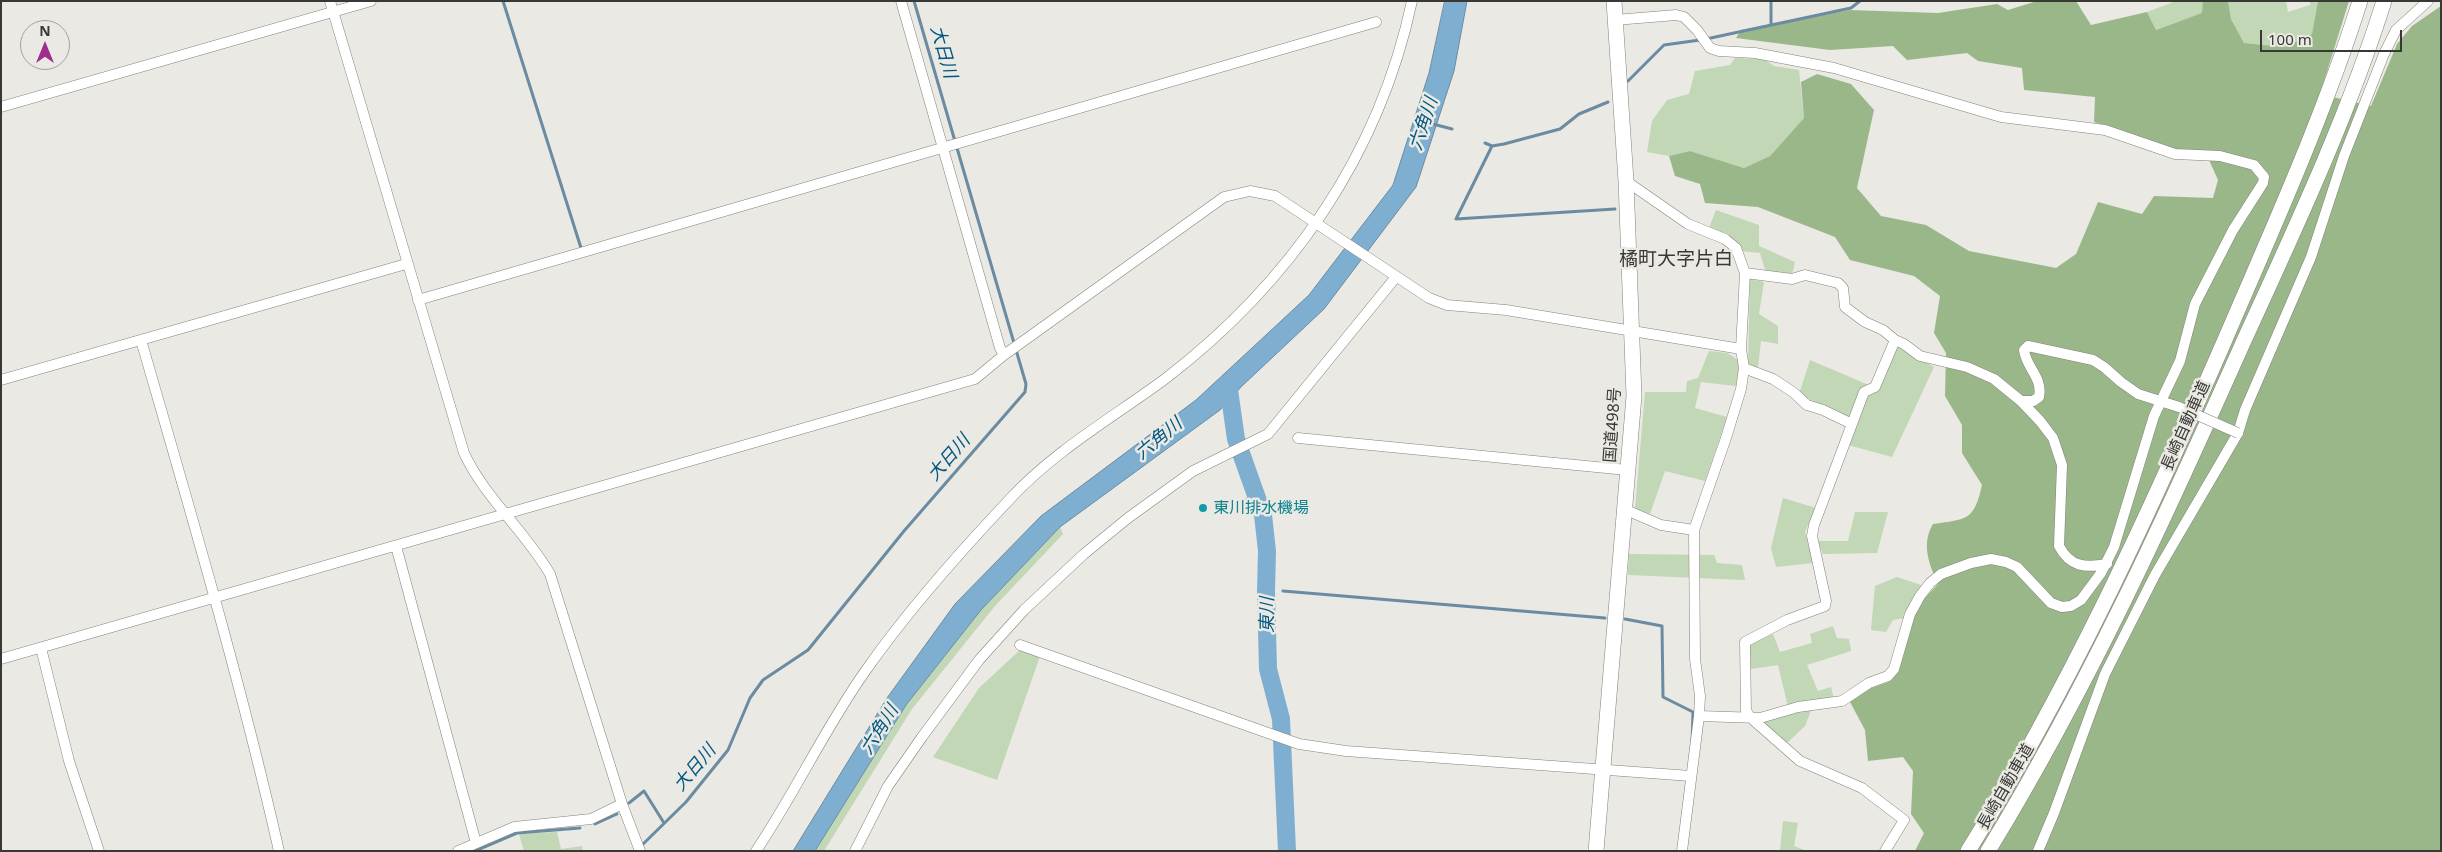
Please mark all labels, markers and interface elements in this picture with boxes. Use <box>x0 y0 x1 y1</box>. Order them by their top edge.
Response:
north arrow <box>20 20 70 70</box>
scale bar <box>2262 20 2404 52</box>
text: N <box>39 21 51 40</box>
water label: 大日川 <box>925 23 961 81</box>
text: 100 m <box>2268 29 2312 49</box>
water label: 六角川 <box>1405 95 1443 153</box>
district label: 橘町大字片白 <box>1619 249 1733 271</box>
street label: 長崎自動車道 <box>2158 378 2214 474</box>
street label: 国道498号 <box>1601 387 1625 463</box>
water label: 六角川 <box>1131 413 1187 465</box>
water label: 大日川 <box>923 431 975 485</box>
place label: 東川排水機場 <box>1213 498 1309 518</box>
marker: 東川排水機場 <box>1197 502 1209 514</box>
water label: 東川 <box>1257 597 1279 633</box>
water label: 六角川 <box>857 701 903 759</box>
water label: 大日川 <box>669 740 721 796</box>
street label: 長崎自動車道 <box>1974 741 2038 833</box>

